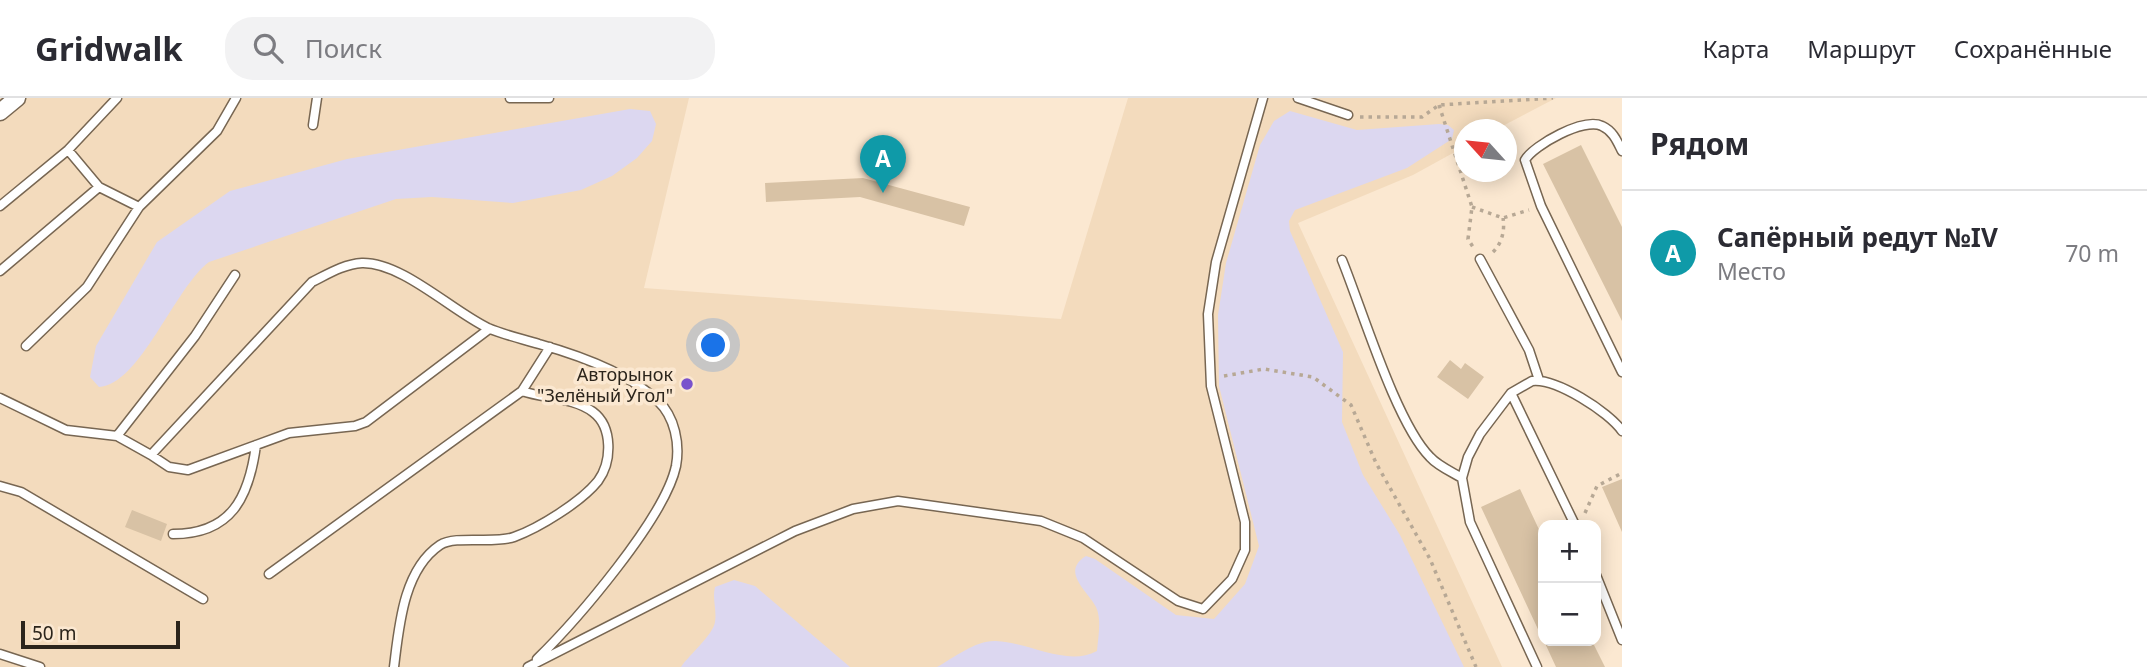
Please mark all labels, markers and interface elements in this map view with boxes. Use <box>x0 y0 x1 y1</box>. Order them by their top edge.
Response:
search box <box>225 17 715 80</box>
text: Gridwalk <box>35 26 183 71</box>
icon: search <box>249 29 287 67</box>
text: Поиск <box>305 30 382 66</box>
text: Карта <box>1702 32 1769 65</box>
text: Маршрут <box>1807 32 1916 65</box>
text: Сохранённые <box>1954 32 2112 65</box>
north arrow <box>1454 119 1517 182</box>
text: Рядом <box>1650 123 1749 164</box>
pin: A <box>860 135 906 193</box>
text: Сапёрный редут №IV <box>1717 219 1998 255</box>
text: A <box>1665 237 1681 269</box>
text: 70 m <box>2065 237 2119 269</box>
text: Место <box>1717 255 1786 287</box>
your location <box>696 328 730 362</box>
place label: Авторынок "Зелёный Угол" <box>537 362 673 407</box>
marker: Авторынок "Зелёный Угол" <box>679 376 695 392</box>
map controls <box>1538 520 1601 646</box>
button: + <box>1538 520 1601 583</box>
button: − <box>1538 583 1601 646</box>
scale bar <box>21 618 180 650</box>
text: 50 m <box>32 620 76 646</box>

